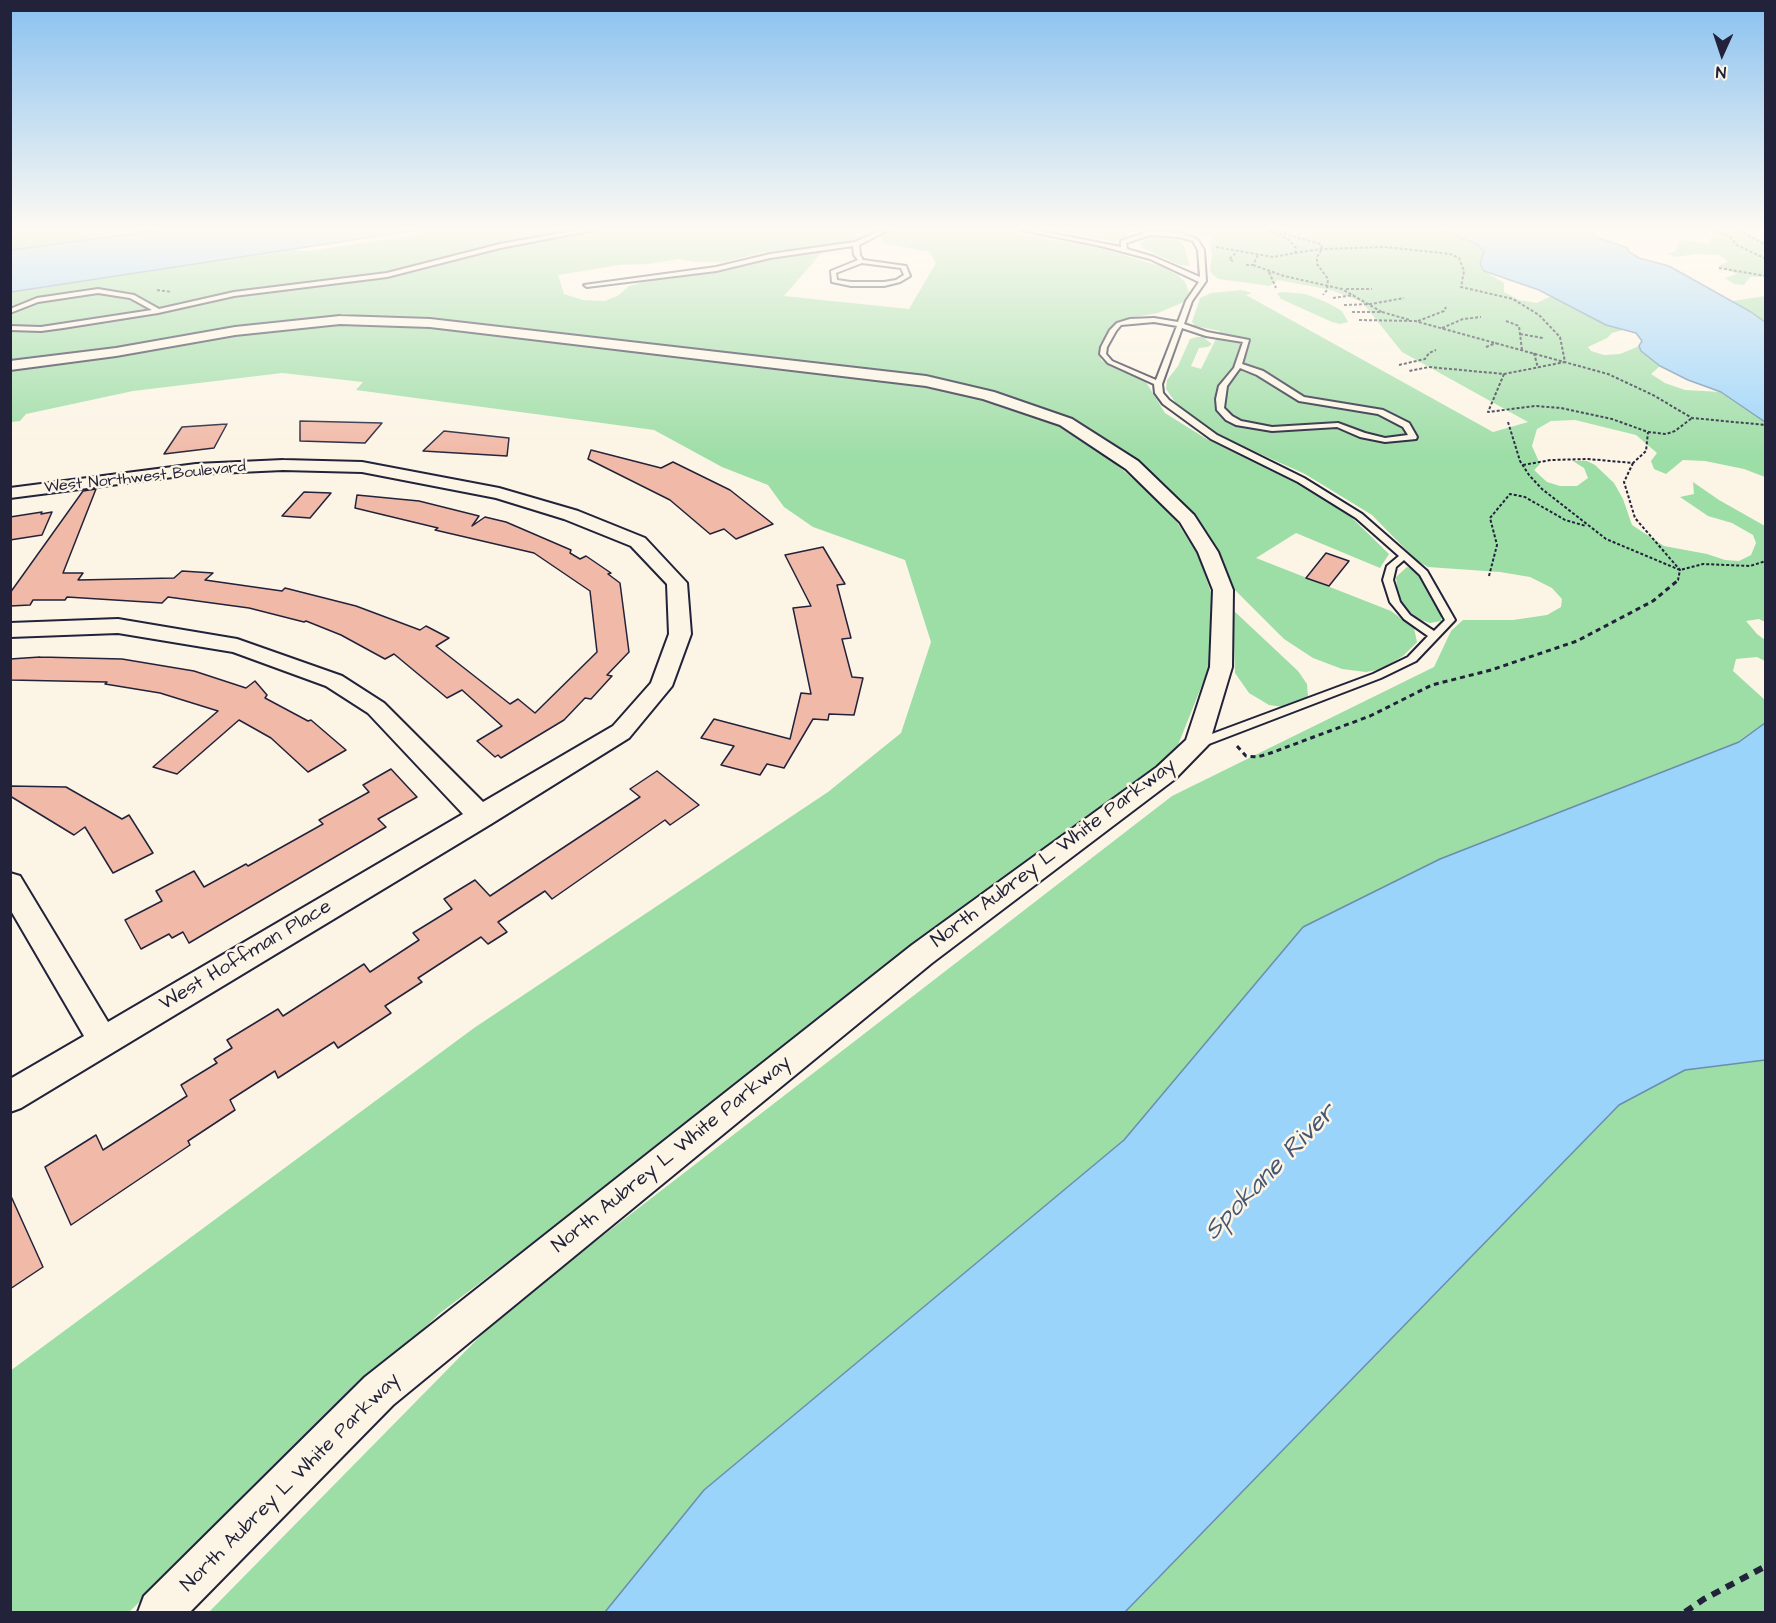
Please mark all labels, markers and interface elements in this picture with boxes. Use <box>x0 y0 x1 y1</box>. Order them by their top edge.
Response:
north arrow <box>1692 24 1752 84</box>
text: N <box>1715 61 1727 83</box>
street label: West Northwest Boulevard <box>43 458 247 498</box>
street label: North Aubrey L White Parkway <box>927 754 1181 954</box>
street label: West Hoffman Place <box>156 895 336 1017</box>
street label: North Aubrey L White Parkway <box>548 1051 796 1259</box>
water label: Spokane River <box>1198 1099 1344 1247</box>
street label: North Aubrey L White Parkway <box>176 1368 406 1598</box>

